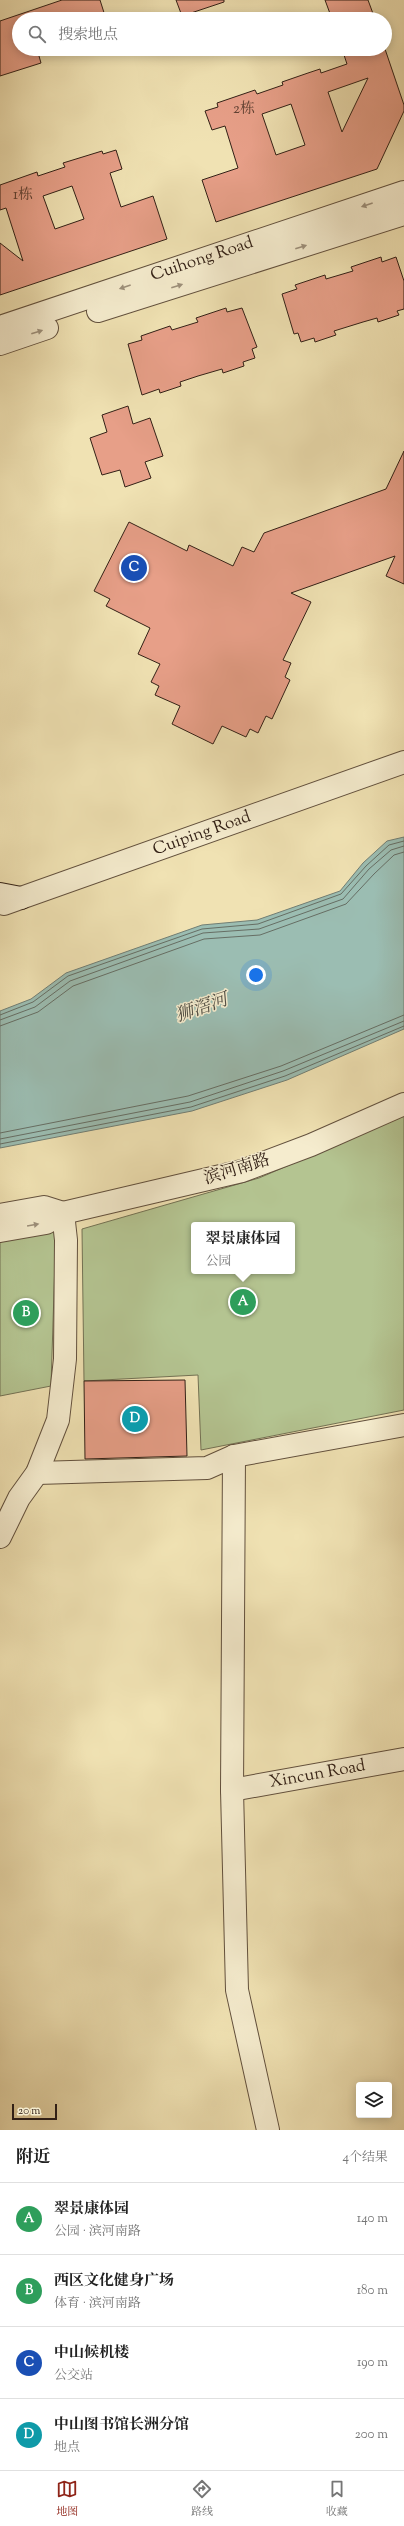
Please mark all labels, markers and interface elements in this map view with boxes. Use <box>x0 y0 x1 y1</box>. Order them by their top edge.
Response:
search box <box>12 12 392 56</box>
icon: search <box>26 23 48 45</box>
text: 搜索地点 <box>58 25 118 46</box>
house number: 2栋 <box>233 99 255 120</box>
house number: 1栋 <box>13 185 33 206</box>
one-way arrow <box>361 202 373 208</box>
street label: Cuihong Road <box>147 231 257 288</box>
one-way arrow <box>295 244 307 250</box>
one-way arrow <box>171 283 183 289</box>
one-way arrow <box>118 284 130 290</box>
one-way arrow <box>31 328 43 334</box>
pin: C <box>121 553 147 583</box>
street label: Cuiping Road <box>150 805 255 862</box>
your location <box>246 965 266 985</box>
water label: 狮滘河 <box>172 987 235 1030</box>
street label: 滨河南路 <box>201 1149 273 1191</box>
one-way arrow <box>26 1222 39 1228</box>
popup <box>191 1222 295 1274</box>
text: 翠景康体园 <box>205 1229 281 1250</box>
text: 公园 <box>205 1253 232 1271</box>
pin: A <box>230 1287 256 1317</box>
pin: B <box>13 1298 39 1328</box>
pin: D <box>122 1404 148 1434</box>
street label: Xincun Road <box>268 1754 368 1795</box>
map controls <box>356 2082 392 2118</box>
button: layers <box>356 2082 392 2118</box>
scale bar <box>12 2102 57 2121</box>
text: 20 m <box>18 2103 40 2119</box>
text: 附近 <box>16 2146 50 2170</box>
text: 4个结果 <box>342 2149 388 2167</box>
text: 翠景康体园 <box>54 2199 129 2220</box>
text: A <box>24 2210 34 2228</box>
text: 140 m <box>357 2210 388 2228</box>
text: 公园 · 滨河南路 <box>54 2223 141 2241</box>
text: 西区文化健身广场 <box>54 2271 174 2292</box>
text: B <box>25 2282 33 2300</box>
text: 180 m <box>357 2282 388 2300</box>
text: 体育 · 滨河南路 <box>54 2295 141 2313</box>
text: 中山候机楼 <box>54 2343 129 2364</box>
text: C <box>24 2354 34 2372</box>
text: 190 m <box>357 2354 388 2372</box>
text: 公交站 <box>54 2367 93 2385</box>
text: 中山图书馆长洲分馆 <box>54 2415 189 2436</box>
text: D <box>24 2426 34 2444</box>
text: 200 m <box>355 2426 388 2444</box>
text: 地点 <box>54 2439 80 2457</box>
tab: 地图 <box>56 2478 78 2520</box>
tab: 路线 <box>191 2478 213 2520</box>
tab: 收藏 <box>326 2478 348 2520</box>

